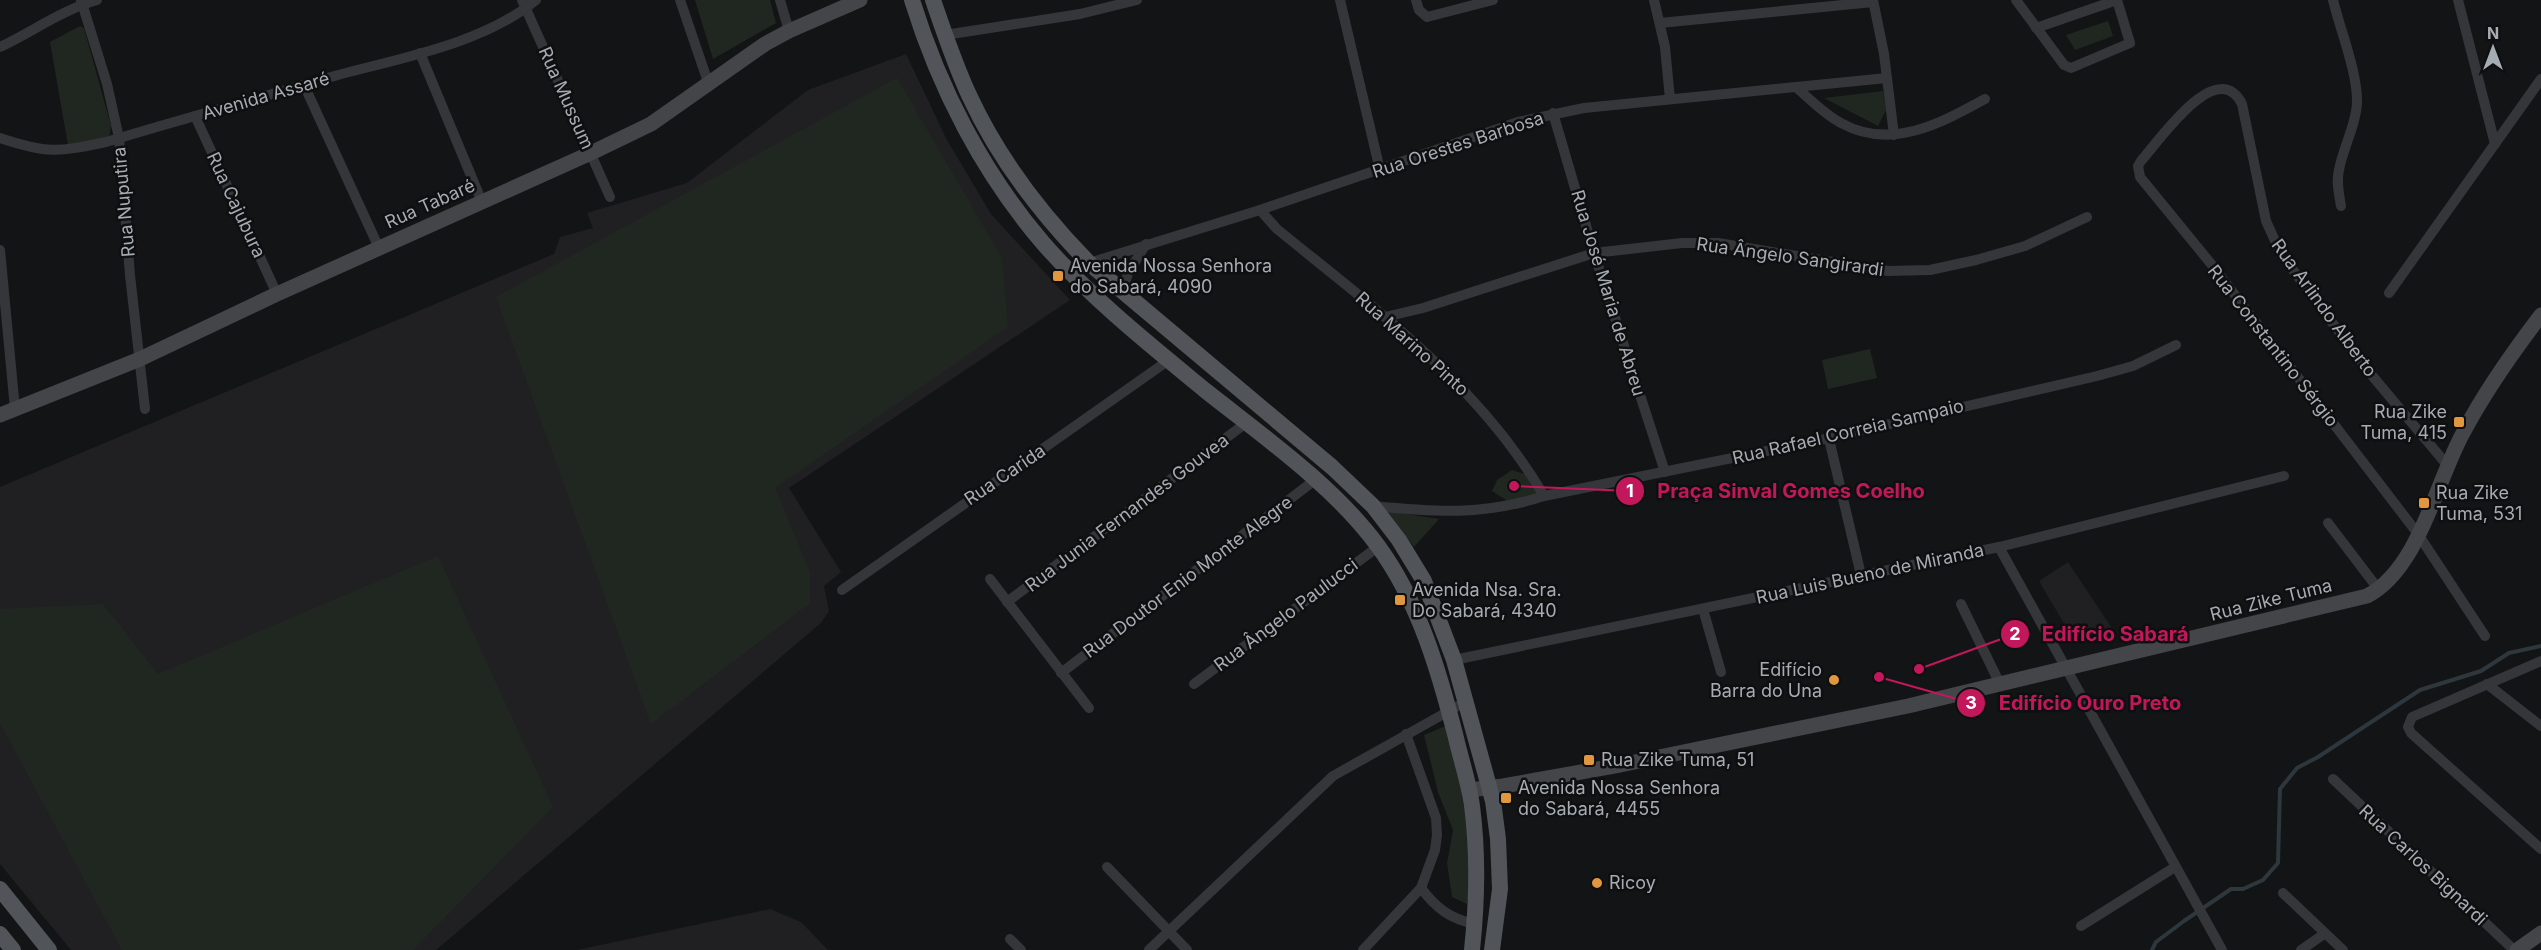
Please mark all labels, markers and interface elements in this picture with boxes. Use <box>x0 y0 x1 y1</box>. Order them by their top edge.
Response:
north arrow <box>2463 18 2523 78</box>
text: N <box>2487 23 2499 43</box>
street label: Rua Mussum <box>535 43 598 152</box>
street label: Avenida Assaré <box>200 67 332 124</box>
street label: Rua Orestes Barbosa <box>1370 107 1546 182</box>
street label: Rua Nuputira <box>108 146 139 258</box>
street label: Rua Cajubura <box>203 149 270 261</box>
street label: Rua Tabaré <box>382 174 478 233</box>
street label: Rua José Maria de Abreu <box>1567 187 1650 398</box>
street label: Rua Ângelo Sangirardi <box>1695 232 1885 280</box>
street label: Rua Arlindo Alberto <box>2267 235 2381 381</box>
place label: Avenida Nossa Senhora do Sabará, 4090 <box>1070 255 1272 297</box>
street label: Rua Constantino Sérgio <box>2204 261 2343 431</box>
marker: Avenida Nossa Senhora do Sabará, 4090 <box>1051 269 1065 283</box>
street label: Rua Marino Pinto <box>1352 287 1473 400</box>
street label: Rua Rafael Correia Sampaio <box>1730 395 1966 468</box>
place label: Rua Zike Tuma, 415 <box>2360 401 2447 443</box>
marker: Rua Zike Tuma, 415 <box>2452 415 2466 429</box>
street label: Rua Junia Fernandes Gouvea <box>1021 429 1232 596</box>
street label: Rua Carida <box>960 440 1049 509</box>
callout: Praça Sinval Gomes Coelho <box>1615 472 1936 510</box>
text: Praça Sinval Gomes Coelho <box>1657 479 1925 503</box>
text: 1 <box>1626 480 1634 501</box>
place label: Rua Zike Tuma, 531 <box>2436 482 2522 524</box>
street label: Rua Doutor Enio Monte Alegre <box>1079 491 1296 662</box>
marker: Rua Zike Tuma, 531 <box>2417 496 2431 510</box>
street label: Rua Luis Bueno de Miranda <box>1754 539 1986 608</box>
street label: Rua Ângelo Paulucci <box>1209 553 1362 675</box>
street label: Rua Zike Tuma <box>2208 574 2334 625</box>
place label: Avenida Nsa. Sra. Do Sabará, 4340 <box>1412 579 1562 621</box>
marker: Avenida Nsa. Sra. Do Sabará, 4340 <box>1393 593 1407 607</box>
callout: Edifício Sabará <box>2000 615 2200 653</box>
text: Edifício Sabará <box>2042 622 2188 646</box>
text: 2 <box>2009 623 2021 644</box>
place label: Edifício Barra do Una <box>1710 659 1822 701</box>
marker: Edifício Barra do Una <box>1827 673 1841 687</box>
callout: Edifício Ouro Preto <box>1956 684 2193 722</box>
text: Edifício Ouro Preto <box>1999 691 2181 715</box>
text: 3 <box>1965 692 1977 713</box>
place label: Rua Zike Tuma, 51 <box>1601 749 1754 770</box>
marker: Rua Zike Tuma, 51 <box>1582 753 1596 767</box>
place label: Avenida Nossa Senhora do Sabará, 4455 <box>1518 777 1720 819</box>
marker: Avenida Nossa Senhora do Sabará, 4455 <box>1499 791 1513 805</box>
street label: Rua Carlos Bignardi <box>2355 800 2492 929</box>
place label: Ricoy <box>1609 872 1656 893</box>
marker: Ricoy <box>1590 876 1604 890</box>

